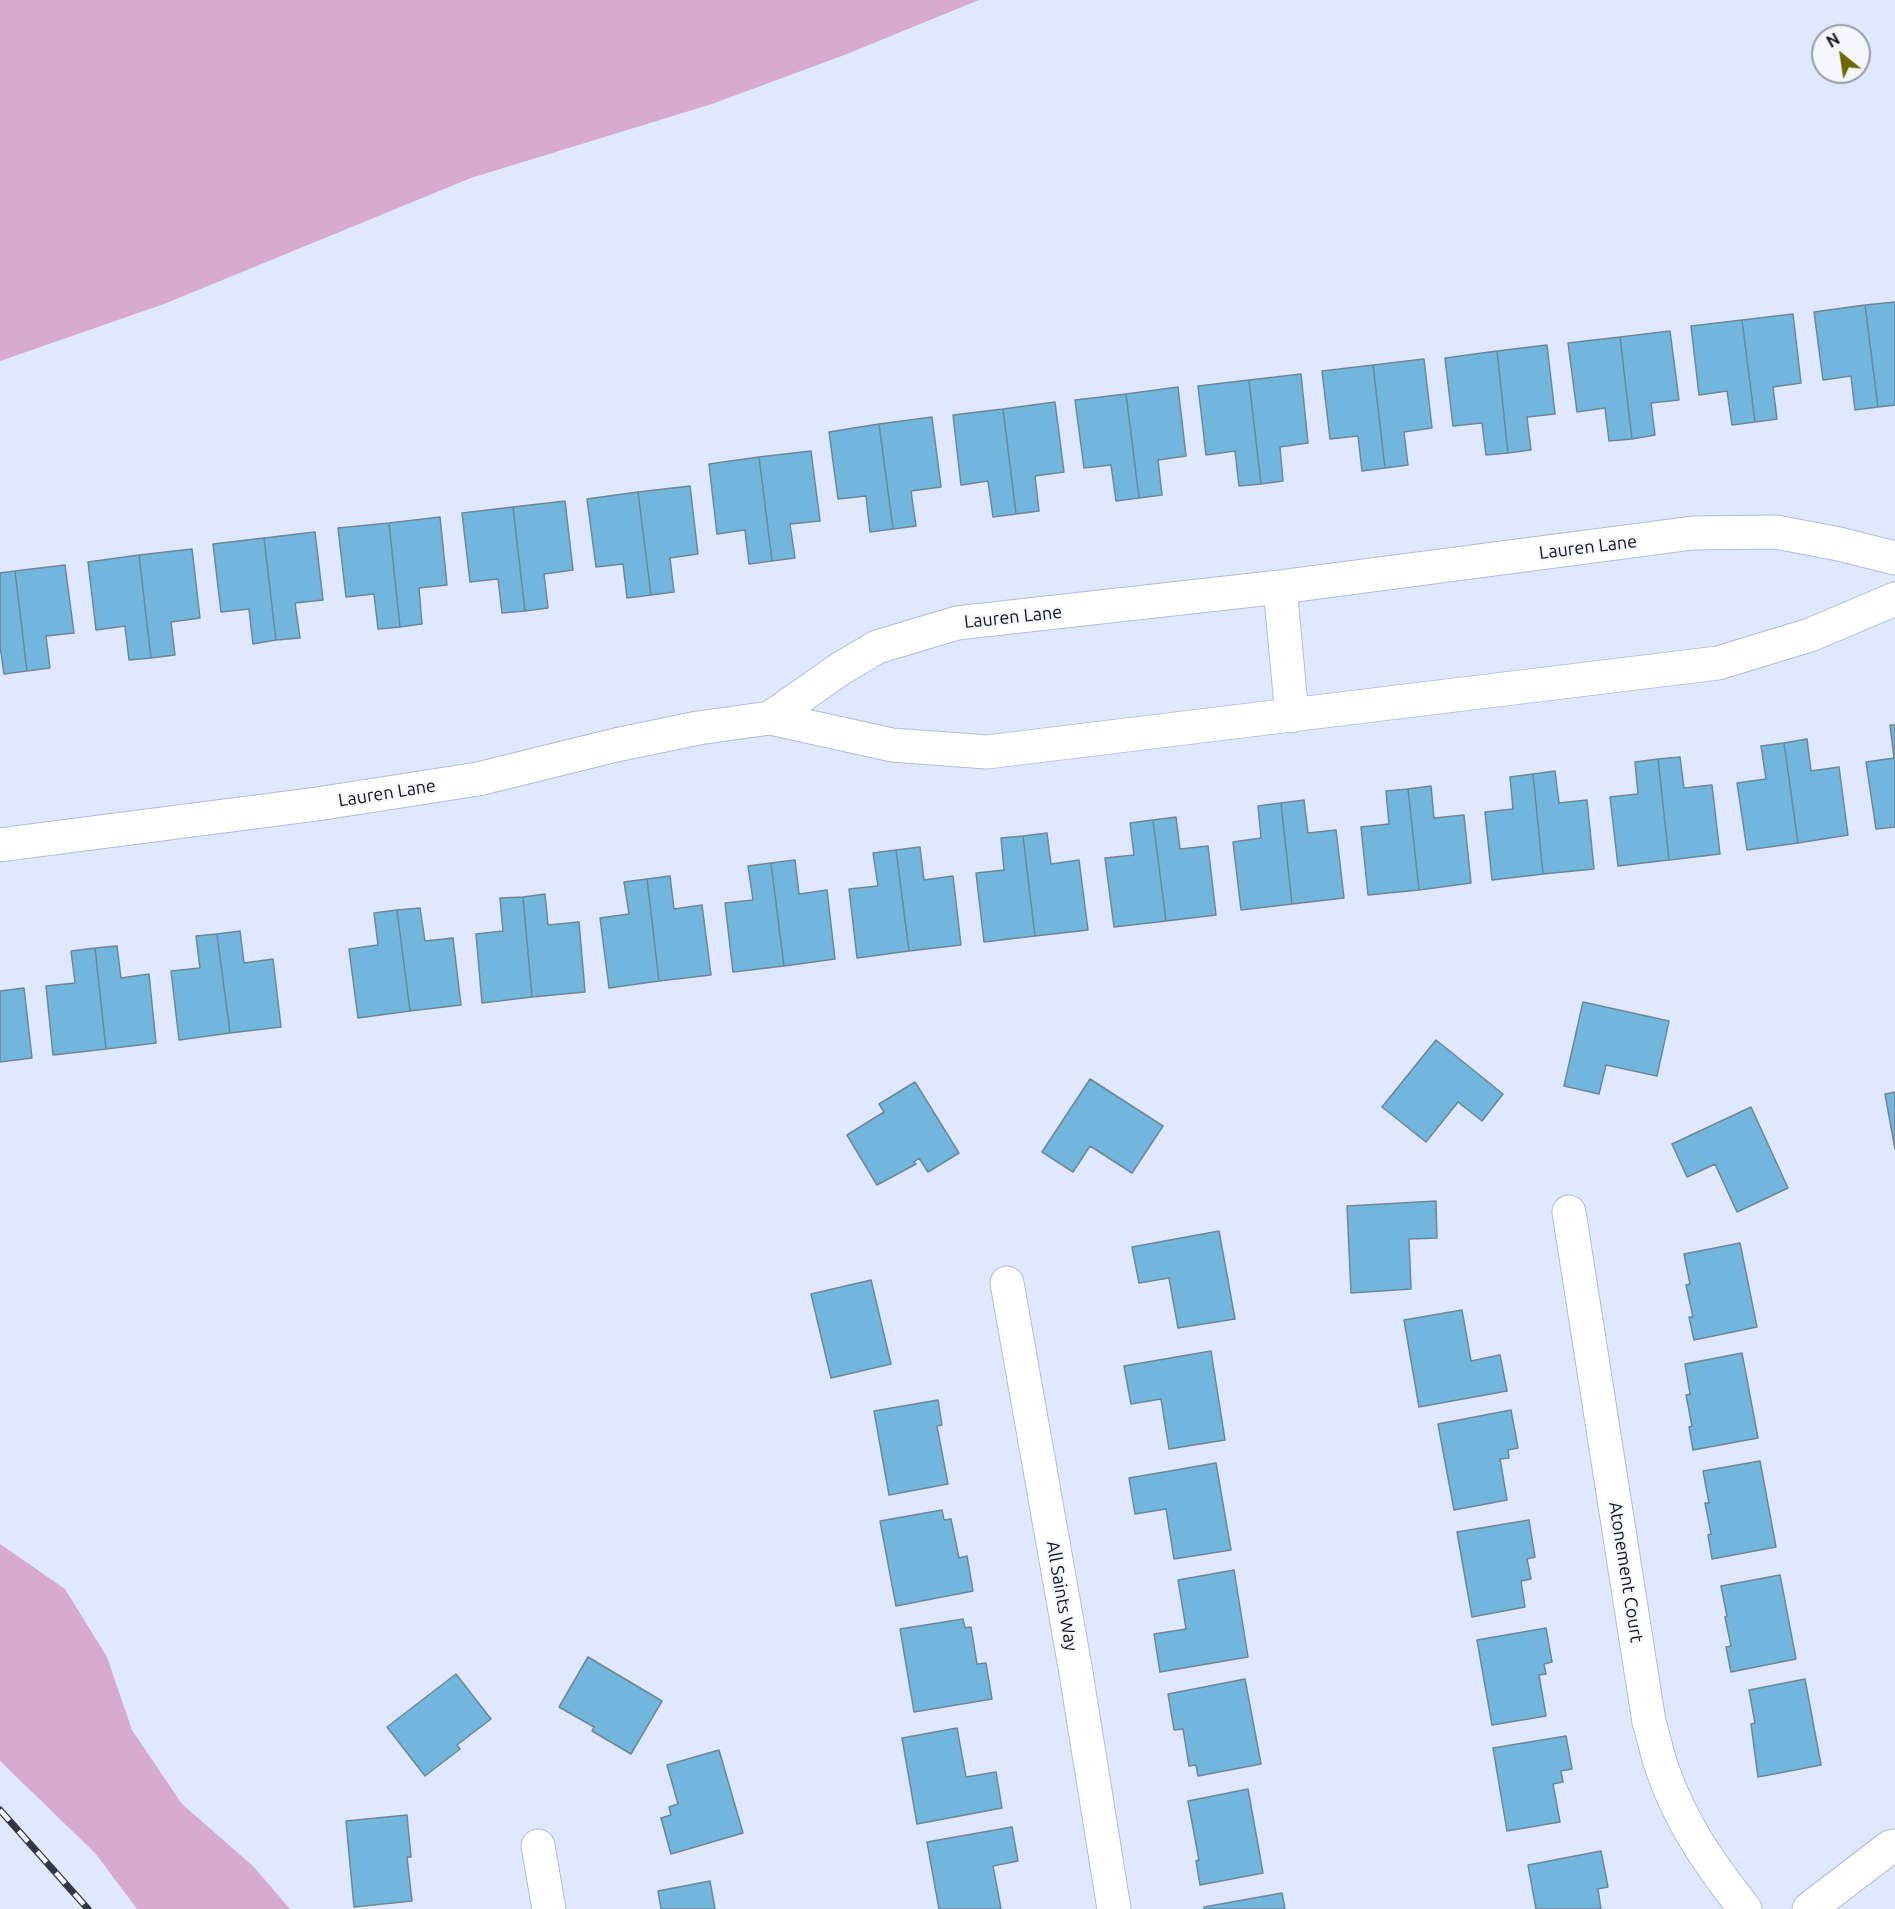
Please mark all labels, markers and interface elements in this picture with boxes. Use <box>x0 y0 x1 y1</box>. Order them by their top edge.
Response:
north arrow <box>1811 24 1871 84</box>
text: N <box>1823 29 1843 51</box>
street label: Lauren Lane <box>1538 530 1638 564</box>
street label: Lauren Lane <box>963 601 1063 633</box>
street label: Lauren Lane <box>337 775 437 811</box>
street label: Atonement Court <box>1604 1500 1648 1644</box>
street label: All Saints Way <box>1042 1539 1082 1653</box>

